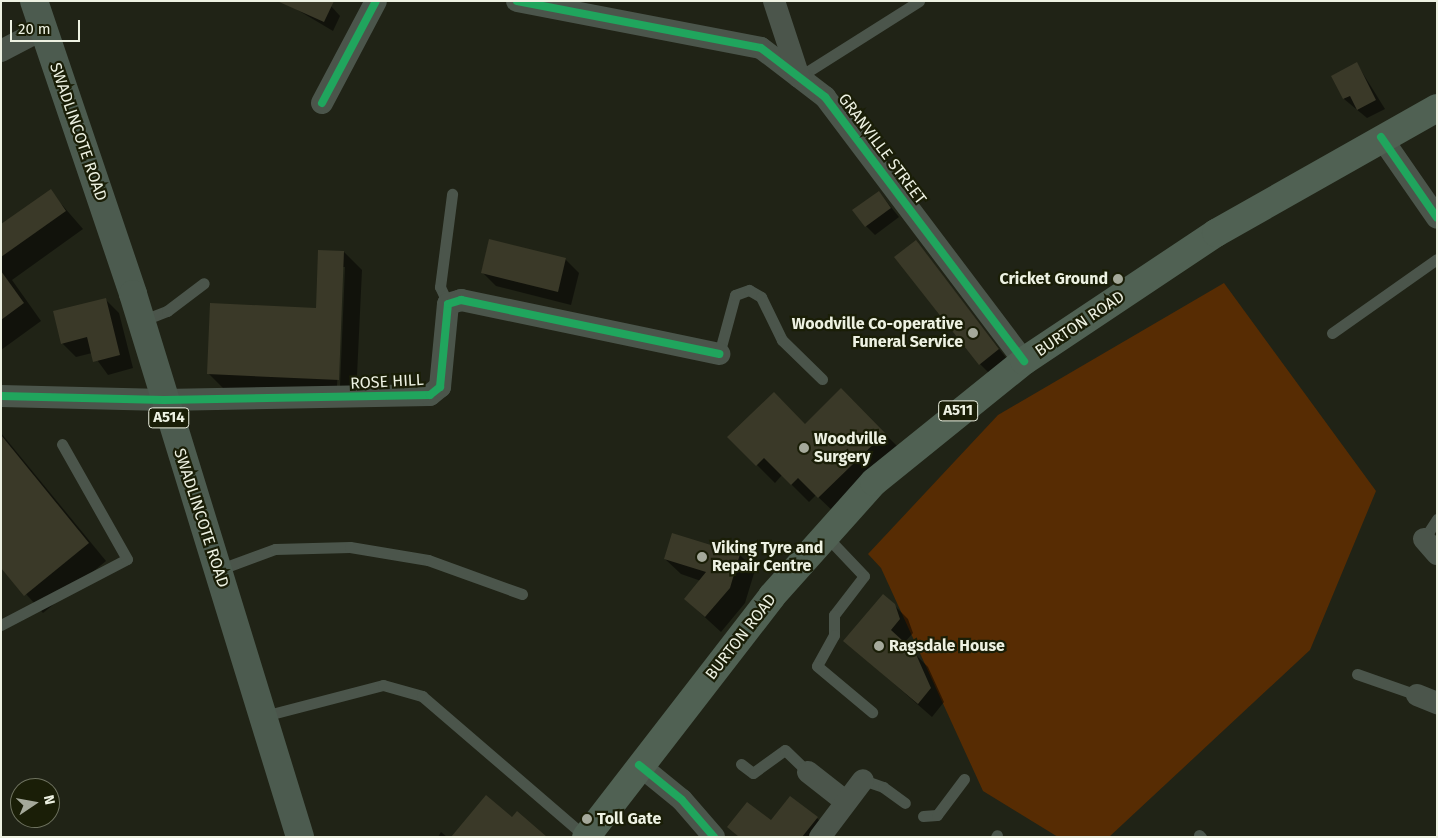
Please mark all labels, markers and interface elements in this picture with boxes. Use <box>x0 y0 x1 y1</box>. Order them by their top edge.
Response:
scale bar <box>12 10 82 42</box>
text: 20 m <box>18 20 51 38</box>
street label: SWADLINCOTE ROAD <box>45 60 111 204</box>
street label: GRANVILLE STREET <box>834 90 930 208</box>
place label: Cricket Ground <box>999 269 1108 289</box>
marker: Cricket Ground <box>1112 273 1124 285</box>
street label: BURTON ROAD <box>1032 287 1128 361</box>
place label: Woodville Co-operative Funeral Service <box>792 314 963 352</box>
marker: Woodville Co-operative Funeral Service <box>967 327 979 339</box>
street label: ROSE HILL <box>350 370 424 394</box>
road number: A511 <box>938 398 978 424</box>
road number: A514 <box>148 406 190 430</box>
place label: Woodville Surgery <box>814 429 887 467</box>
marker: Woodville Surgery <box>798 442 810 454</box>
street label: SWADLINCOTE ROAD <box>169 446 233 590</box>
place label: Viking Tyre and Repair Centre <box>712 538 823 576</box>
marker: Viking Tyre and Repair Centre <box>696 551 708 563</box>
street label: BURTON ROAD <box>702 590 780 684</box>
place label: Ragsdale House <box>889 636 1005 656</box>
marker: Ragsdale House <box>873 640 885 652</box>
north arrow <box>10 778 60 828</box>
text: N <box>40 794 58 806</box>
place label: Toll Gate <box>597 809 661 829</box>
marker: Toll Gate <box>581 813 593 825</box>

